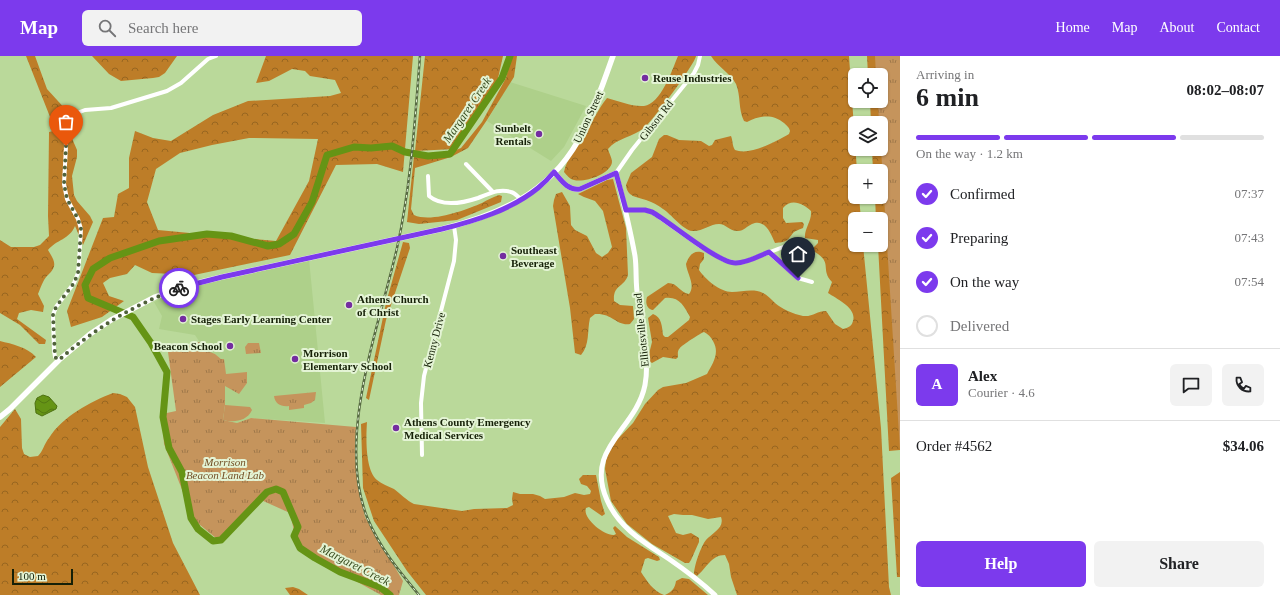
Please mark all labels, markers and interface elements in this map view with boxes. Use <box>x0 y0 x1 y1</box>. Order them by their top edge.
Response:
search box <box>82 10 362 46</box>
text: Map <box>20 17 58 38</box>
icon: search <box>96 17 118 39</box>
text: Search here <box>128 20 198 36</box>
text: Home <box>1056 20 1090 35</box>
text: Map <box>1112 20 1137 35</box>
text: About <box>1159 20 1194 35</box>
text: Contact <box>1216 20 1260 35</box>
text: Arriving in <box>916 67 974 82</box>
map controls <box>848 68 888 252</box>
button: locate <box>848 68 888 108</box>
place label: Reuse Industries <box>653 72 732 84</box>
marker: Reuse Industries <box>640 73 650 83</box>
water label: Margaret Creek <box>439 74 495 146</box>
text: 08:02–08:07 <box>1187 82 1264 98</box>
text: 6 min <box>916 83 979 112</box>
street label: Union Street <box>571 89 605 145</box>
street label: Gibson Rd <box>637 97 676 142</box>
pin <box>49 105 83 146</box>
icon: bag <box>55 111 77 133</box>
button: layers <box>848 116 888 156</box>
place label: Sunbelt Rentals <box>495 122 532 147</box>
marker: Sunbelt Rentals <box>534 129 544 139</box>
text: On the way · 1.2 km <box>916 146 1023 161</box>
button: + <box>848 164 888 204</box>
icon: check <box>916 183 938 205</box>
text: Confirmed <box>950 186 1015 202</box>
text: 07:37 <box>1234 186 1264 201</box>
button: − <box>848 212 888 252</box>
icon: check <box>916 227 938 249</box>
text: Preparing <box>950 230 1008 246</box>
text: 07:43 <box>1234 230 1264 245</box>
pin <box>781 237 815 278</box>
icon: home <box>787 243 809 265</box>
place label: Southeast Beverage <box>511 244 557 269</box>
marker: Southeast Beverage <box>498 251 508 261</box>
courier <box>159 268 199 308</box>
icon: check <box>916 271 938 293</box>
text: On the way <box>950 274 1019 290</box>
text: 07:54 <box>1234 274 1264 289</box>
icon: bike <box>168 277 190 299</box>
street label: Elliotsville Road <box>631 292 651 368</box>
place label: Athens Church of Christ <box>357 293 429 318</box>
marker: Athens Church of Christ <box>344 300 354 310</box>
street label: Kenny Drive <box>421 311 447 369</box>
place label: Stages Early Learning Center <box>191 313 331 325</box>
marker: Stages Early Learning Center <box>178 314 188 324</box>
text: Delivered <box>950 318 1009 334</box>
place label: Beacon School <box>154 340 222 352</box>
marker: Beacon School <box>225 341 235 351</box>
place label: Morrison Elementary School <box>303 347 392 372</box>
marker: Morrison Elementary School <box>290 354 300 364</box>
button: chat <box>1170 364 1212 406</box>
button: phone <box>1222 364 1264 406</box>
text: Alex <box>968 368 997 384</box>
text: A <box>932 376 942 392</box>
text: Courier · 4.6 <box>968 385 1035 400</box>
place label: Athens County Emergency Medical Services <box>404 416 531 441</box>
marker: Athens County Emergency Medical Services <box>391 423 401 433</box>
text: Order #4562 <box>916 438 992 454</box>
text: $34.06 <box>1223 438 1264 454</box>
park label: Morrison Beacon Land Lab <box>186 456 265 481</box>
water label: Margaret Creek <box>317 541 393 589</box>
button: Help <box>916 541 1086 587</box>
button: Share <box>1094 541 1264 587</box>
scale bar <box>12 567 73 586</box>
text: 100 m <box>18 570 46 582</box>

